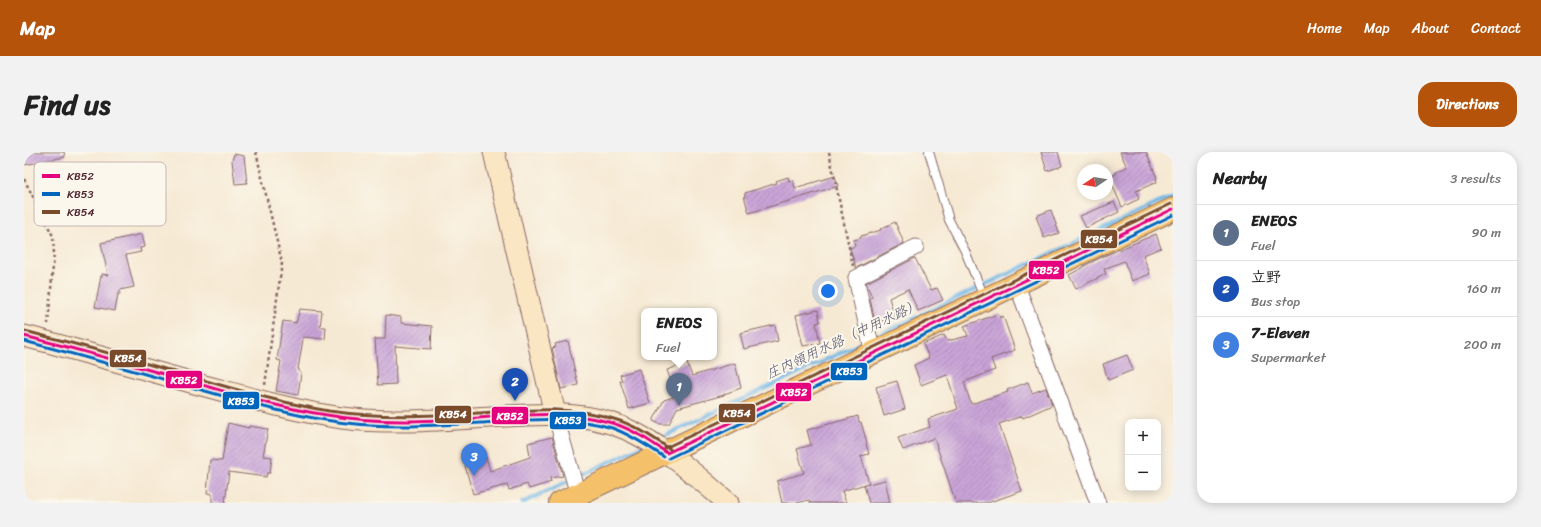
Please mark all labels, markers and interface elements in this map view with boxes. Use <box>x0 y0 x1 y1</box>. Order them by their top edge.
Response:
text: Map <box>20 12 55 45</box>
text: Home <box>1307 16 1342 41</box>
text: Map <box>1364 16 1390 41</box>
text: About <box>1412 16 1449 41</box>
text: Contact <box>1471 16 1521 41</box>
text: Find us <box>24 80 111 129</box>
button: Directions <box>1418 82 1517 127</box>
legend <box>34 162 166 226</box>
text: Nearby <box>1213 163 1267 193</box>
north arrow <box>1077 164 1113 200</box>
text: KB52 <box>67 167 94 186</box>
text: 3 results <box>1450 167 1501 190</box>
text: KB53 <box>67 185 94 204</box>
text: KB54 <box>67 203 94 222</box>
text: ENEOS <box>1251 208 1297 234</box>
text: 1 <box>1223 221 1229 244</box>
text: 90 m <box>1471 221 1501 244</box>
line badge: KB54 <box>1080 229 1118 249</box>
text: KB54 <box>1084 230 1113 249</box>
text: Fuel <box>1251 234 1275 257</box>
line badge: KB52 <box>1028 260 1065 280</box>
text: KB52 <box>1032 261 1060 280</box>
text: 立野 <box>1251 264 1281 290</box>
text: 2 <box>1222 277 1230 300</box>
text: 160 m <box>1466 277 1501 300</box>
your location <box>818 281 838 301</box>
text: Bus stop <box>1251 290 1300 313</box>
water label: 庄内領用水路（中用水路） <box>762 293 925 386</box>
popup <box>641 308 717 360</box>
text: ENEOS <box>656 310 702 336</box>
text: 7-Eleven <box>1251 320 1310 346</box>
text: 3 <box>1222 333 1230 356</box>
text: 200 m <box>1464 333 1501 356</box>
text: Fuel <box>656 336 680 359</box>
text: Supermarket <box>1251 346 1326 369</box>
line badge: KB54 <box>109 349 147 368</box>
text: KB54 <box>113 349 142 368</box>
line badge: KB53 <box>830 362 868 381</box>
text: KB53 <box>835 362 863 381</box>
pin: 2 <box>502 368 528 401</box>
line badge: KB52 <box>165 370 203 389</box>
text: KB52 <box>170 371 198 390</box>
pin: 1 <box>666 373 692 406</box>
line badge: KB52 <box>775 382 812 402</box>
text: KB52 <box>780 383 808 402</box>
line badge: KB53 <box>222 391 260 410</box>
text: KB53 <box>227 392 255 411</box>
line badge: KB54 <box>718 403 756 423</box>
text: KB54 <box>722 404 751 423</box>
line badge: KB54 <box>434 405 472 424</box>
text: KB54 <box>438 405 467 424</box>
line badge: KB52 <box>491 406 529 425</box>
text: KB52 <box>496 407 524 426</box>
line badge: KB53 <box>549 411 587 430</box>
text: KB53 <box>554 411 582 430</box>
map controls <box>1125 419 1161 491</box>
button: + <box>1125 419 1161 455</box>
pin: 3 <box>461 443 487 476</box>
button: − <box>1125 455 1161 491</box>

